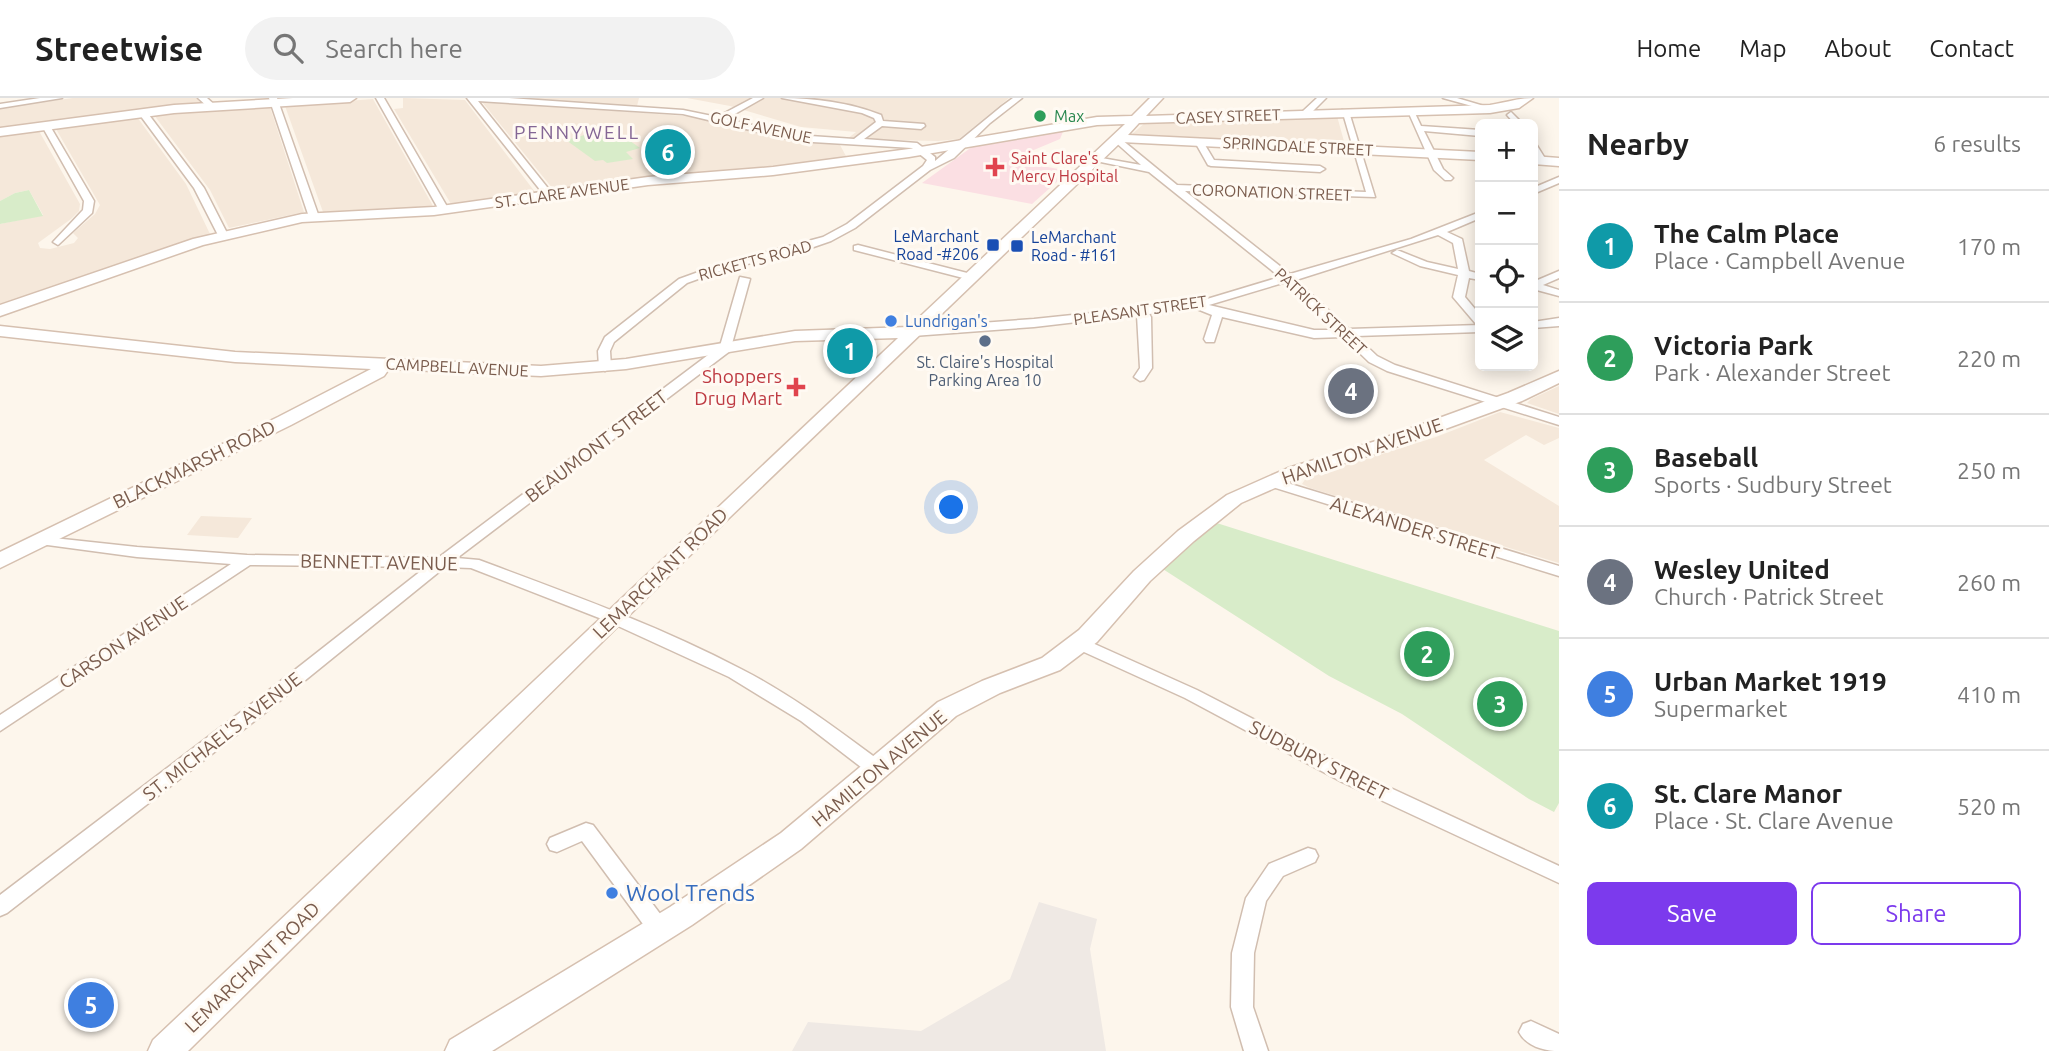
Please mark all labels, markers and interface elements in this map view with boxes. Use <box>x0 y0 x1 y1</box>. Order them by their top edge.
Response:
search box <box>245 17 735 80</box>
icon: search <box>269 29 307 67</box>
text: Streetwise <box>35 30 203 67</box>
text: Search here <box>325 34 463 63</box>
text: Home <box>1636 35 1701 62</box>
text: Map <box>1739 35 1786 62</box>
text: About <box>1824 35 1891 62</box>
text: Contact <box>1929 35 2014 62</box>
street label: CASEY STREET <box>1175 105 1281 127</box>
street label: GOLF AVENUE <box>709 107 813 147</box>
place label: Max <box>1054 107 1084 125</box>
marker: Max <box>1032 108 1048 124</box>
map controls <box>1475 119 1538 371</box>
button: + <box>1475 119 1538 182</box>
district label: PENNYWELL <box>514 121 640 143</box>
pin: 6 <box>645 126 691 178</box>
text: Nearby <box>1587 127 1689 161</box>
text: 6 results <box>1933 131 2021 156</box>
street label: SPRINGDALE STREET <box>1222 133 1374 159</box>
place label: Saint Clare's Mercy Hospital <box>1011 149 1118 185</box>
marker: Saint Clare's Mercy Hospital <box>985 157 1005 177</box>
street label: ST. CLARE AVENUE <box>494 175 630 211</box>
street label: CORONATION STREET <box>1192 180 1352 204</box>
button: − <box>1475 182 1538 245</box>
text: The Calm Place <box>1654 219 1839 248</box>
place label: LeMarchant Road -#206 <box>894 227 980 263</box>
place label: LeMarchant Road - #161 <box>1031 228 1117 264</box>
text: 1 <box>1604 234 1616 259</box>
text: 170 m <box>1957 234 2021 259</box>
street label: RICKETTS ROAD <box>696 236 814 284</box>
marker: LeMarchant Road -#206 <box>985 237 1001 253</box>
marker: LeMarchant Road - #161 <box>1009 238 1025 254</box>
button: locate <box>1475 245 1538 308</box>
text: Place · Campbell Avenue <box>1654 248 1905 273</box>
street label: PATRICK STREET <box>1271 264 1371 358</box>
street label: PLEASANT STREET <box>1072 292 1208 328</box>
button: layers <box>1475 308 1538 371</box>
place label: Lundrigan's <box>905 312 988 330</box>
marker: Lundrigan's <box>883 313 899 329</box>
pin: 1 <box>827 325 873 377</box>
text: Victoria Park <box>1654 331 1813 360</box>
marker: St. Claire's Hospital Parking Area 10 <box>977 333 993 349</box>
text: 2 <box>1604 346 1616 371</box>
text: 220 m <box>1957 346 2021 371</box>
place label: St. Claire's Hospital Parking Area 10 <box>916 353 1054 389</box>
street label: CAMPBELL AVENUE <box>385 354 529 380</box>
text: Park · Alexander Street <box>1654 360 1890 385</box>
place label: Shoppers Drug Mart <box>694 365 783 409</box>
pin: 4 <box>1328 365 1374 417</box>
marker: Shoppers Drug Mart <box>788 379 804 395</box>
street label: BEAUMONT STREET <box>521 385 672 507</box>
street label: HAMILTON AVENUE <box>1279 413 1445 489</box>
street label: BLACKMARSH ROAD <box>109 415 279 513</box>
text: Baseball <box>1654 443 1758 472</box>
text: 3 <box>1604 458 1616 483</box>
text: 250 m <box>1957 458 2021 483</box>
text: Sports · Sudbury Street <box>1654 472 1892 497</box>
your location <box>934 490 968 524</box>
street label: ALEXANDER STREET <box>1328 492 1502 564</box>
street label: LEMARCHANT ROAD <box>588 503 732 643</box>
street label: BENNETT AVENUE <box>300 550 458 574</box>
text: Wesley United <box>1654 555 1830 584</box>
text: 4 <box>1604 570 1616 595</box>
text: 260 m <box>1957 570 2021 595</box>
text: Church · Patrick Street <box>1654 584 1884 609</box>
street label: CARSON AVENUE <box>55 591 191 693</box>
pin: 2 <box>1404 628 1450 680</box>
street label: ST. MICHAEL'S AVENUE <box>138 667 306 805</box>
text: Urban Market 1919 <box>1654 667 1887 696</box>
pin: 3 <box>1477 678 1523 730</box>
text: 5 <box>1604 682 1616 707</box>
text: 410 m <box>1957 682 2021 707</box>
text: Supermarket <box>1654 696 1787 721</box>
street label: HAMILTON AVENUE <box>807 705 951 831</box>
street label: SUDBURY STREET <box>1246 716 1392 805</box>
text: St. Clare Manor <box>1654 779 1842 808</box>
text: 6 <box>1604 794 1616 819</box>
text: 520 m <box>1957 794 2021 819</box>
text: Place · St. Clare Avenue <box>1654 808 1894 833</box>
place label: Wool Trends <box>626 880 755 905</box>
button: Save <box>1587 882 1797 945</box>
button: Share <box>1811 882 2021 945</box>
marker: Wool Trends <box>604 885 620 901</box>
street label: LEMARCHANT ROAD <box>180 897 324 1037</box>
pin: 5 <box>68 979 114 1031</box>

